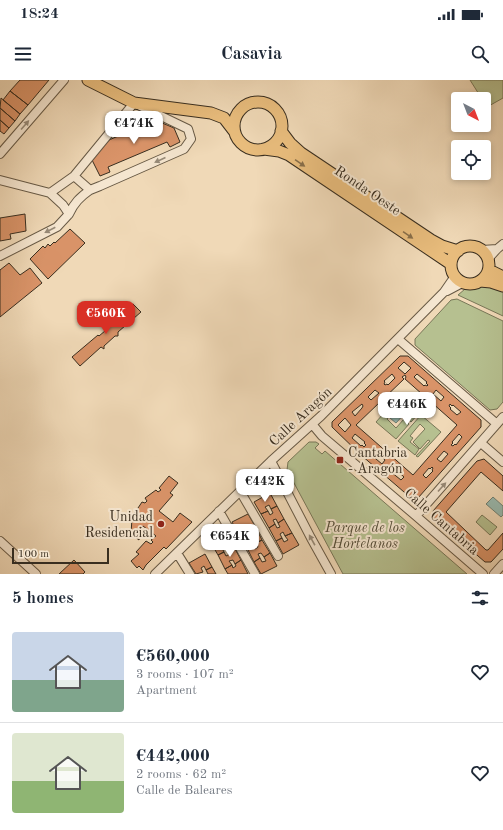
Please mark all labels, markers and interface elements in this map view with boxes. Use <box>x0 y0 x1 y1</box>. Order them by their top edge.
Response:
text: 18:24 <box>20 7 59 22</box>
icon: menu <box>12 43 34 65</box>
icon: search <box>469 43 491 65</box>
text: Casavia <box>221 45 282 63</box>
north arrow <box>451 92 491 132</box>
map controls <box>451 92 491 180</box>
pin: €474K <box>106 111 162 145</box>
text: €474K <box>114 117 154 130</box>
one-way arrow <box>21 119 30 130</box>
button: locate <box>451 140 491 180</box>
one-way arrow <box>154 156 166 163</box>
one-way arrow <box>295 159 305 167</box>
street label: Ronda Oeste <box>332 164 403 218</box>
one-way arrow <box>44 227 56 234</box>
one-way arrow <box>403 231 413 239</box>
pin: €560K <box>78 301 134 335</box>
text: €560K <box>86 307 126 320</box>
street label: Calle Aragón <box>267 384 335 449</box>
pin: €446K <box>379 392 435 426</box>
text: €446K <box>387 398 427 411</box>
place label: Cantabria - Aragón <box>348 446 407 476</box>
marker: Cantabria - Aragón <box>335 455 345 465</box>
pin: €442K <box>237 469 293 503</box>
text: €442K <box>245 475 285 488</box>
one-way arrow <box>438 481 447 492</box>
street label: Calle Cantabria <box>401 486 481 558</box>
place label: Unidad Residencial <box>85 510 153 540</box>
marker: Unidad Residencial <box>156 519 166 529</box>
park label: Parque de los Hortelanos <box>324 521 405 551</box>
pin: €654K <box>202 524 258 558</box>
text: €654K <box>210 530 250 543</box>
one-way arrow <box>309 534 315 546</box>
scale bar <box>12 546 109 565</box>
text: 100 m <box>18 549 49 560</box>
icon: filters <box>469 587 491 609</box>
text: 5 homes <box>12 590 74 607</box>
icon: home <box>44 648 92 696</box>
text: €560,000 <box>136 648 210 665</box>
icon: heart <box>469 661 491 683</box>
text: 3 rooms · 107 m² <box>136 668 234 681</box>
text: Apartment <box>136 684 197 697</box>
text: €442,000 <box>136 748 210 765</box>
icon: home <box>44 749 92 797</box>
icon: heart <box>469 762 491 784</box>
text: 2 rooms · 62 m² <box>136 768 226 781</box>
text: Calle de Baleares <box>136 784 232 797</box>

